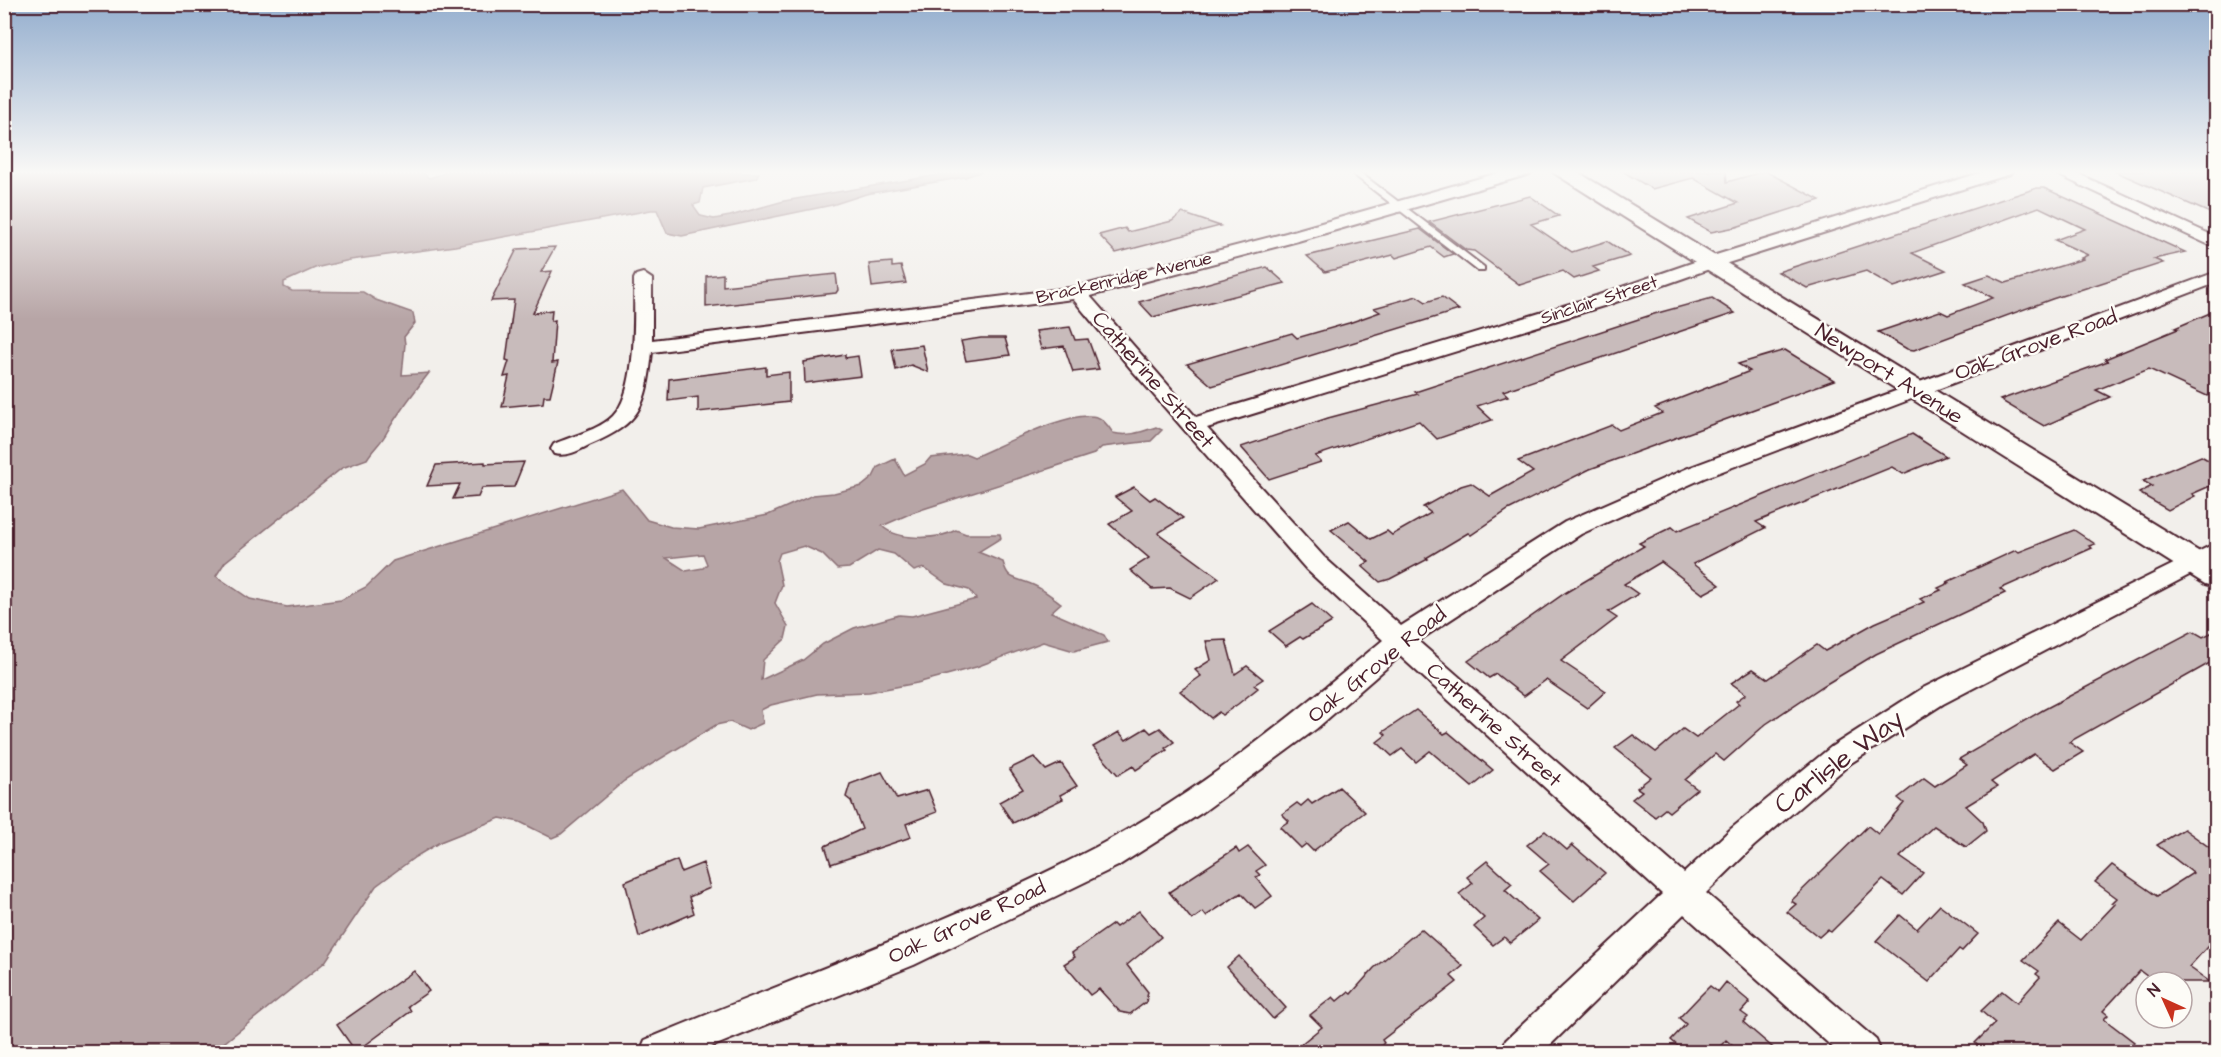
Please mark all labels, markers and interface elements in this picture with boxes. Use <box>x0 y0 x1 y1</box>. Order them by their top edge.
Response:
street label: Brackenridge Avenue <box>1034 246 1215 311</box>
street label: Sinclair Street <box>1537 269 1662 331</box>
street label: Oak Grove Road <box>1951 301 2121 389</box>
street label: Catherine Street <box>1084 304 1222 456</box>
street label: Newport Avenue <box>1809 316 1969 432</box>
street label: Oak Grove Road <box>1301 599 1453 731</box>
street label: Catherine Street <box>1419 655 1569 795</box>
street label: Carlisle Way <box>1766 701 1912 824</box>
street label: Oak Grove Road <box>883 872 1051 972</box>
north arrow <box>2134 970 2194 1030</box>
text: N <box>2143 979 2165 1001</box>

